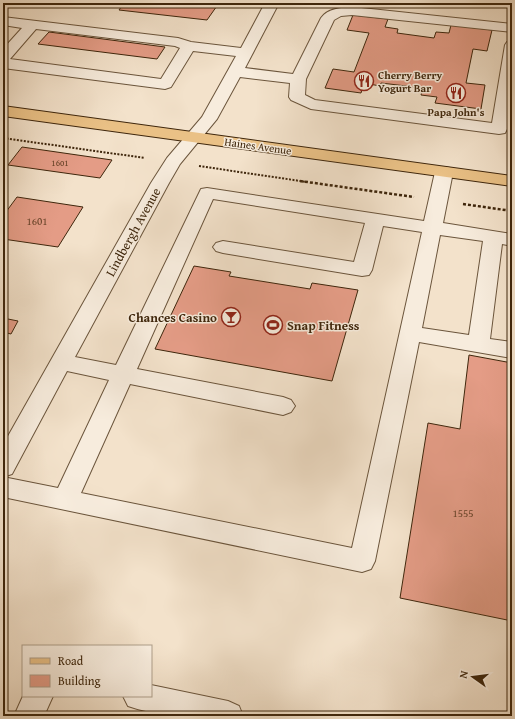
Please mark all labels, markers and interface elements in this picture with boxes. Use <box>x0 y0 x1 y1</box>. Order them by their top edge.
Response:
place label: Cherry Berry Yogurt Bar <box>378 67 443 96</box>
restaurant icon: Cherry Berry Yogurt Bar <box>353 70 375 92</box>
restaurant icon: Papa John's <box>445 82 467 104</box>
place label: Papa John's <box>428 104 485 120</box>
street label: Haines Avenue <box>223 133 293 159</box>
house number: 1601 <box>51 156 69 169</box>
street label: Lindbergh Avenue <box>101 184 165 280</box>
house number: 1601 <box>26 213 48 229</box>
bar icon: Chances Casino <box>220 306 242 328</box>
place label: Chances Casino <box>129 308 217 327</box>
sports icon: Snap Fitness <box>262 314 284 336</box>
place label: Snap Fitness <box>287 316 360 335</box>
house number: 1555 <box>452 505 474 521</box>
legend <box>22 645 152 697</box>
text: Road <box>58 652 84 669</box>
north arrow <box>453 657 493 697</box>
text: N <box>455 668 472 680</box>
text: Building <box>58 672 101 689</box>

